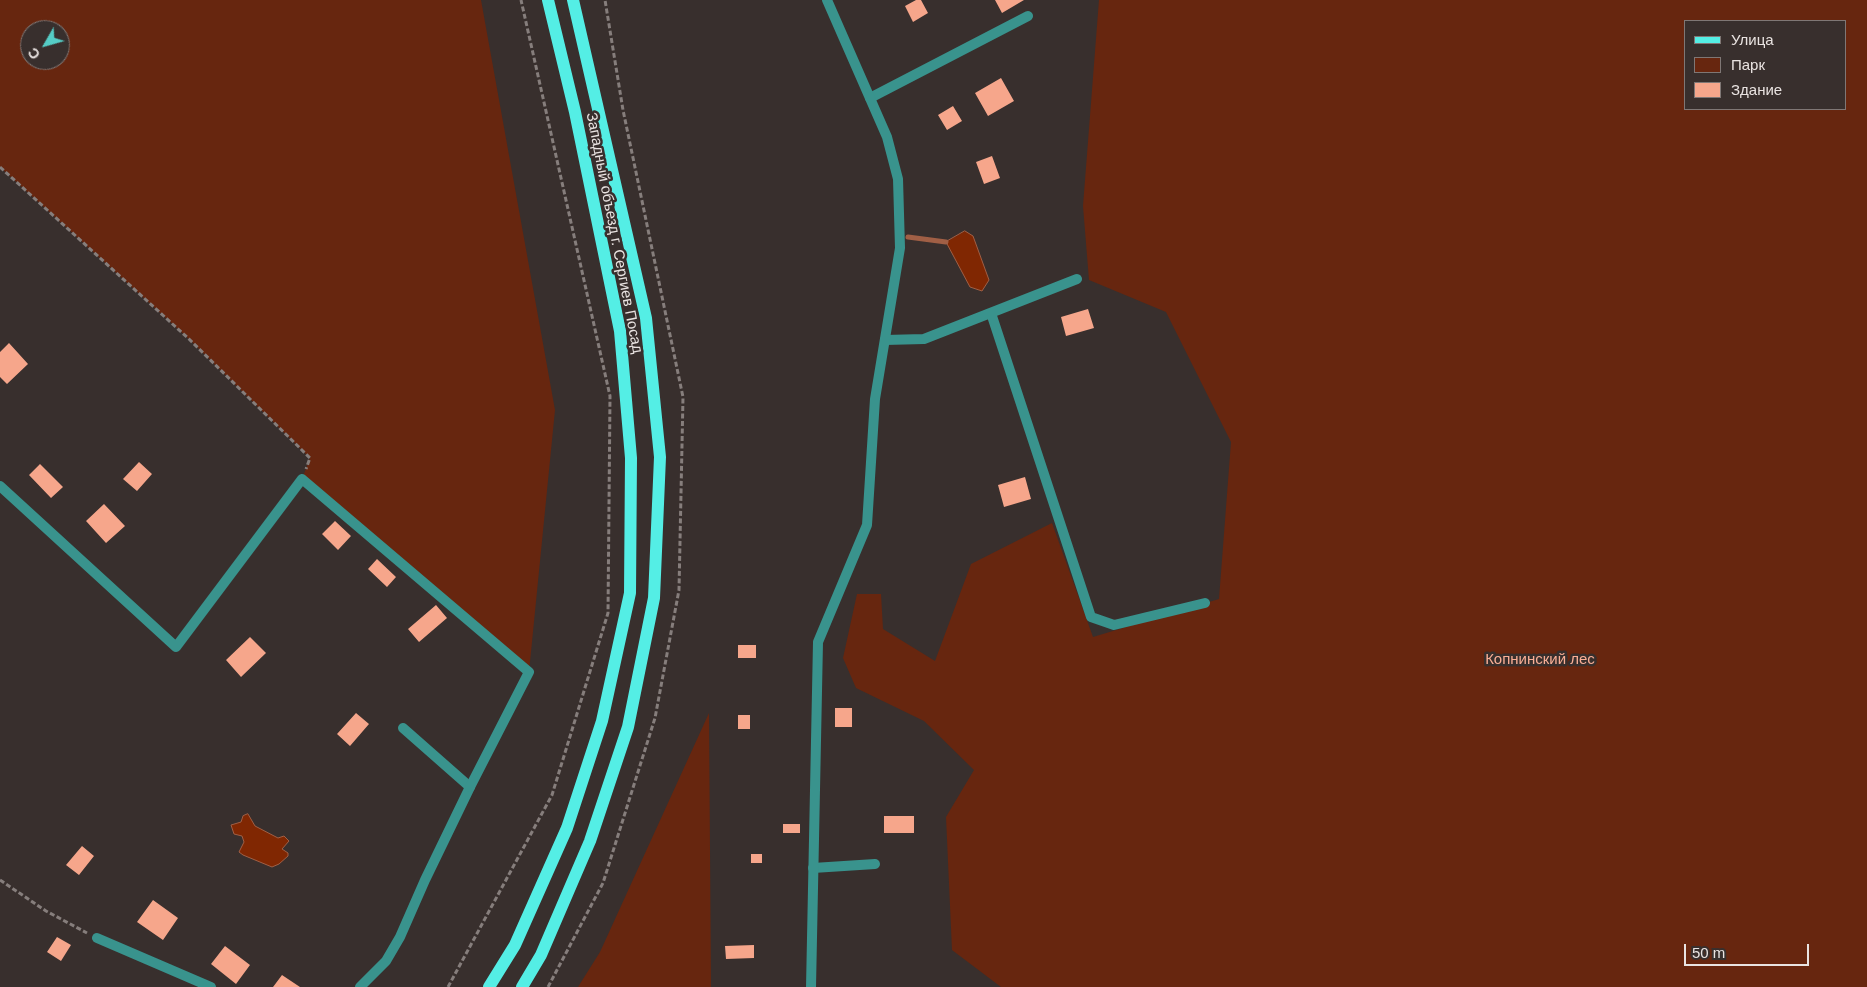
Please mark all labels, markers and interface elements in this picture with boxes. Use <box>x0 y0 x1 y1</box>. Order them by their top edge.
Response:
north arrow <box>20 20 70 70</box>
legend <box>1684 20 1847 110</box>
text: Улица <box>1731 31 1774 48</box>
text: С <box>25 45 43 63</box>
text: Парк <box>1731 56 1765 73</box>
text: Здание <box>1731 81 1782 98</box>
street label: Западный объезд г. Сергиев Посад <box>582 111 646 355</box>
park label: Копнинский лес <box>1485 651 1595 669</box>
scale bar <box>1687 934 1812 966</box>
text: 50 m <box>1692 944 1725 961</box>

